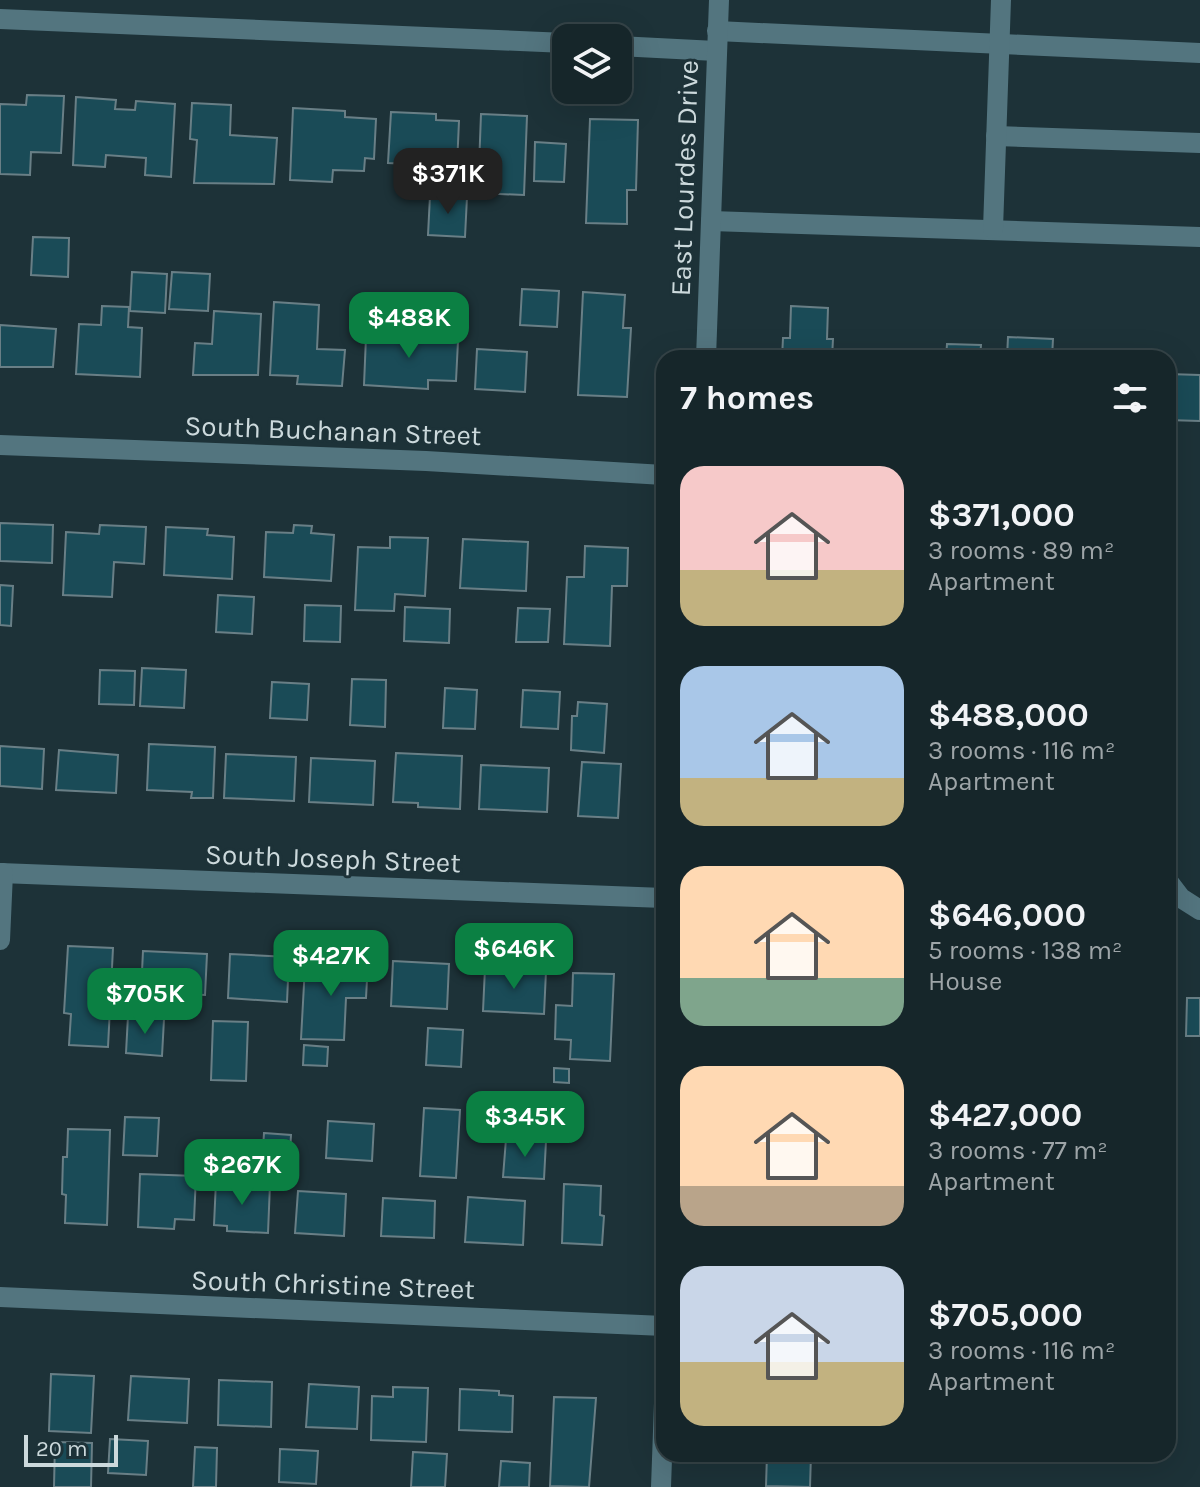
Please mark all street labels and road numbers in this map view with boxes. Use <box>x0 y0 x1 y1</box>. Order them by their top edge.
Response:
street label: East Lourdes Drive <box>664 59 705 297</box>
street label: South Buchanan Street <box>184 409 482 452</box>
street label: South Joseph Street <box>205 838 461 879</box>
street label: South Christine Street <box>190 1263 476 1306</box>

